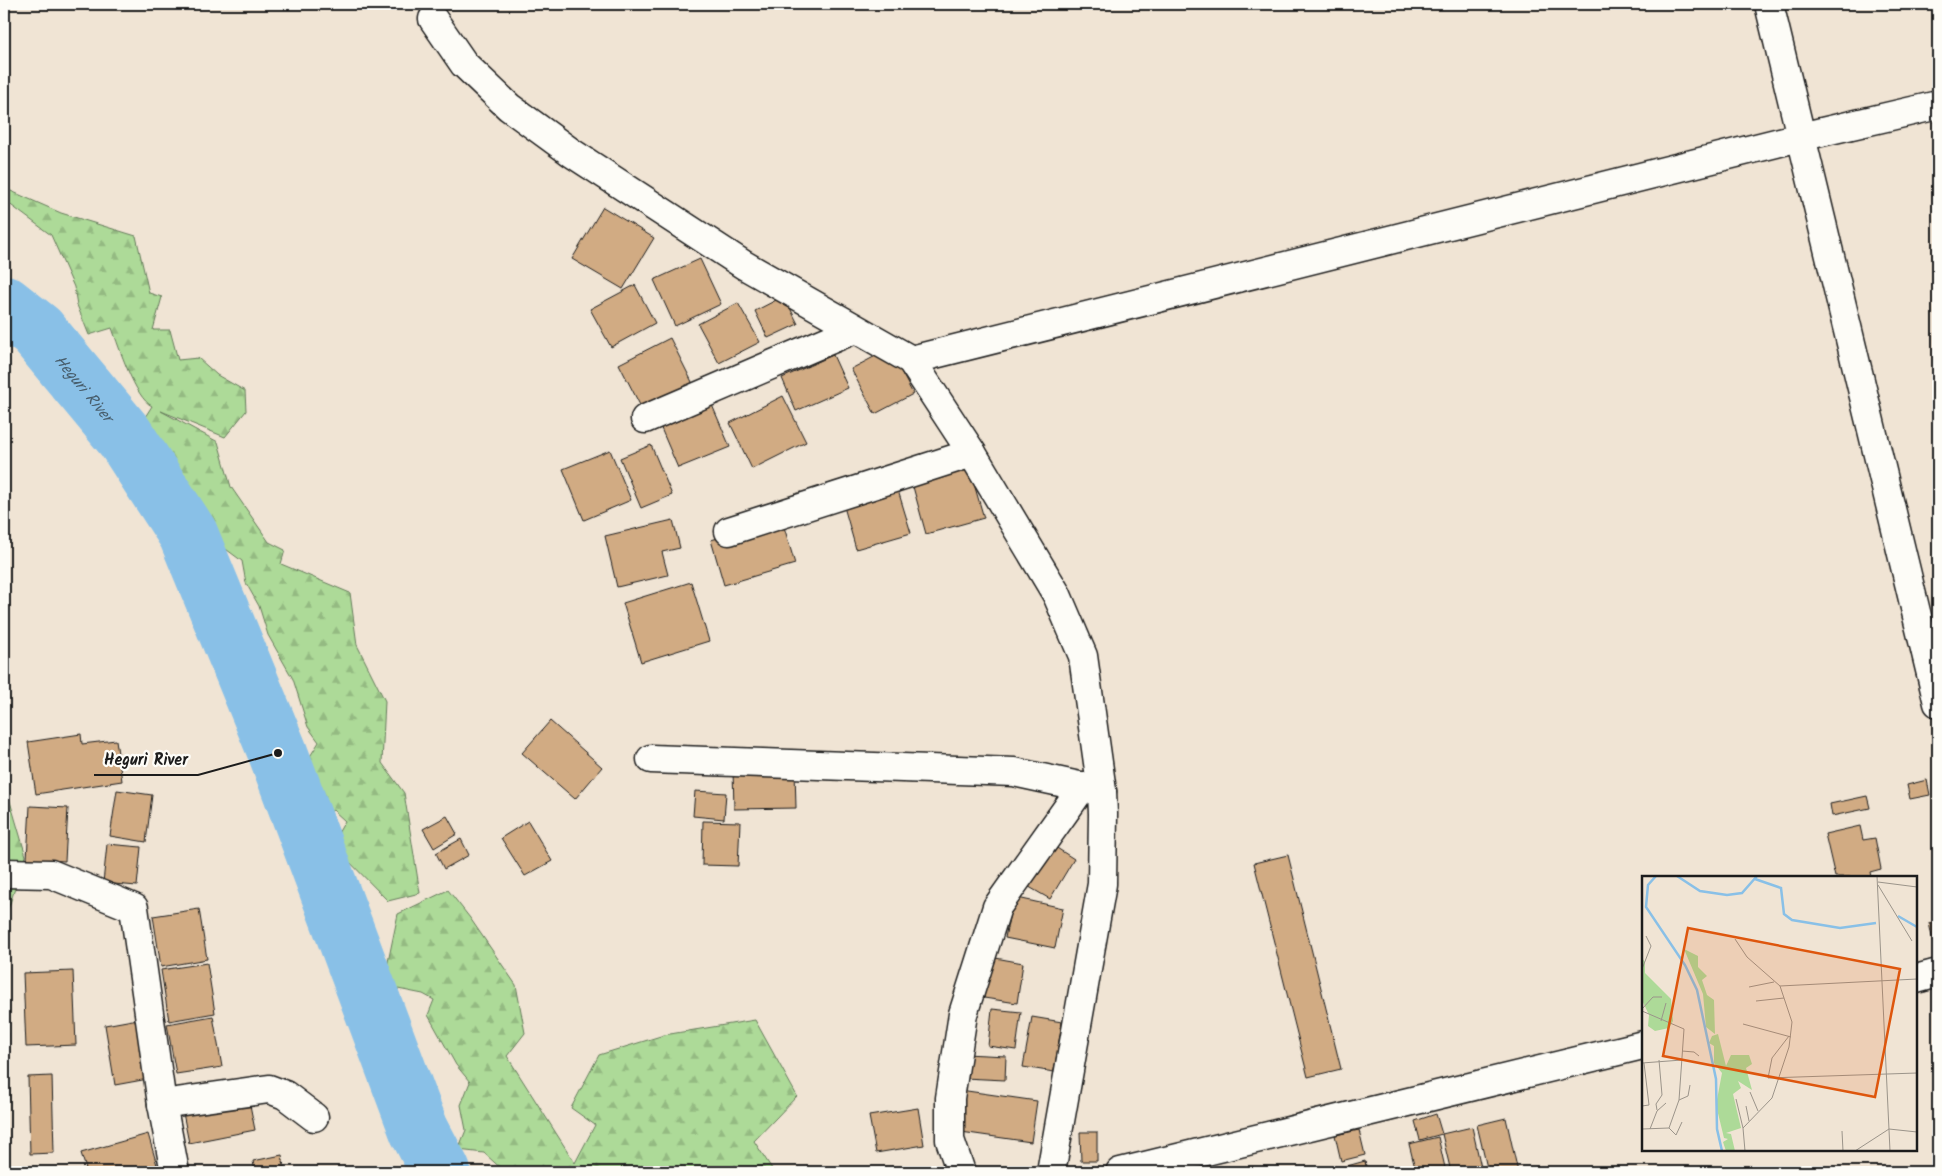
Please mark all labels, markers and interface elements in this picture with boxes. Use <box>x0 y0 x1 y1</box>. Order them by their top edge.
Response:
water label: Heguri River <box>48 350 121 431</box>
callout: Heguri River <box>94 744 198 775</box>
text: Heguri River <box>104 748 189 773</box>
inset map <box>1642 876 1917 1151</box>

